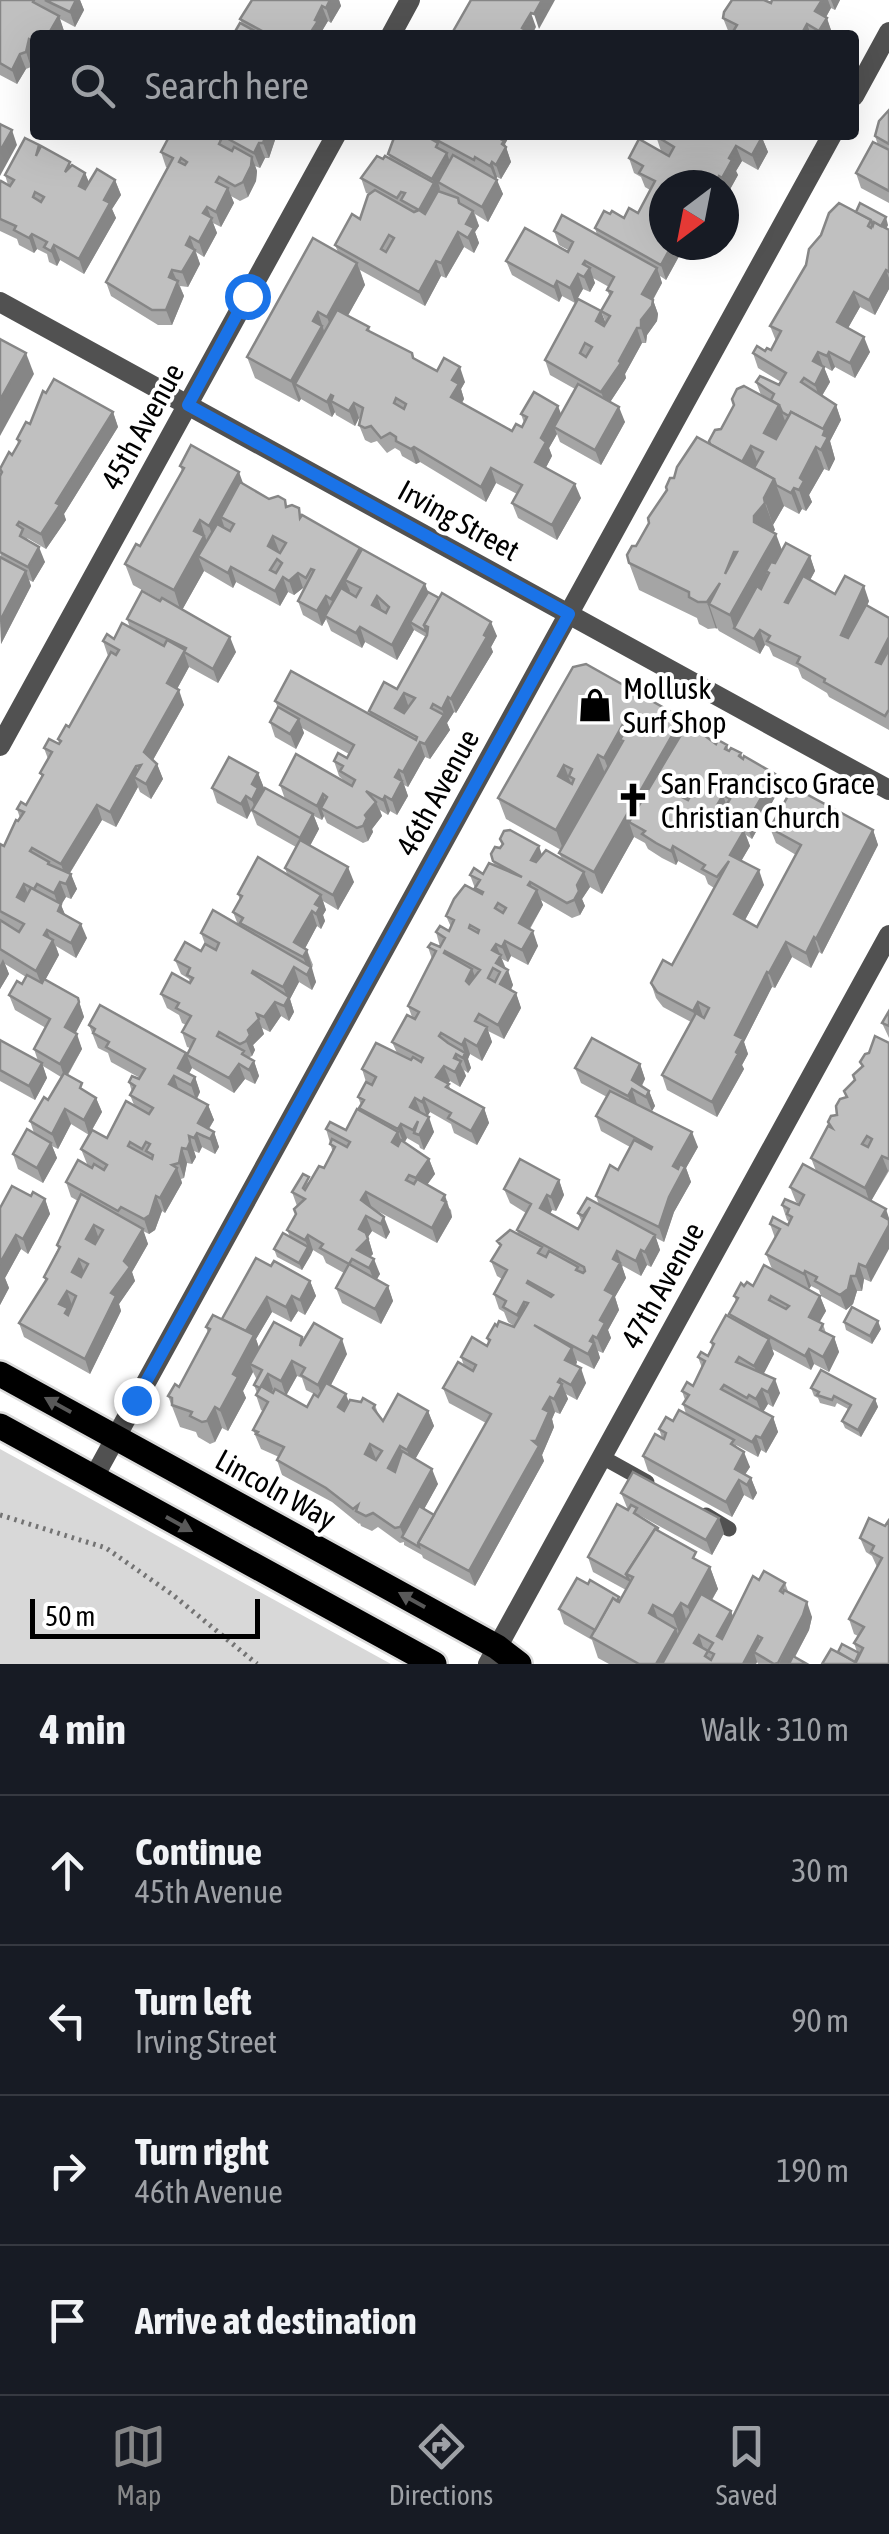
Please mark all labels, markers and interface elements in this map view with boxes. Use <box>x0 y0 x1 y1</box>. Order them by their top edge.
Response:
search box <box>30 30 859 140</box>
icon: search <box>65 58 120 113</box>
text: Search here <box>145 64 309 107</box>
north arrow <box>649 170 739 260</box>
route start <box>225 274 271 320</box>
street label: 45th Avenue <box>94 357 190 495</box>
street label: Irving Street <box>393 473 525 567</box>
place label: Mollusk Surf Shop <box>623 671 727 739</box>
shop icon: Mollusk Surf Shop <box>576 686 614 724</box>
street label: 46th Avenue <box>389 723 485 861</box>
place label: San Francisco Grace Christian Church <box>661 766 875 834</box>
church icon: San Francisco Grace Christian Church <box>614 781 652 819</box>
street label: 47th Avenue <box>614 1216 710 1354</box>
route end <box>114 1378 160 1424</box>
one-way arrow <box>44 1397 72 1415</box>
street label: Lincoln Way <box>210 1442 342 1536</box>
one-way arrow <box>165 1516 194 1533</box>
one-way arrow <box>397 1592 426 1609</box>
scale bar <box>30 1594 260 1638</box>
text: 50 m <box>45 1600 95 1632</box>
text: 4 min <box>40 1705 126 1753</box>
text: Walk · 310 m <box>701 1711 849 1748</box>
text: Continue <box>135 1830 262 1873</box>
icon: ahead <box>40 1843 95 1898</box>
text: 30 m <box>791 1852 849 1889</box>
text: 45th Avenue <box>135 1873 283 1910</box>
text: Turn left <box>135 1980 251 2023</box>
icon: left <box>40 1993 95 2048</box>
text: 90 m <box>791 2002 849 2039</box>
text: Irving Street <box>135 2023 277 2060</box>
text: Turn right <box>135 2130 269 2173</box>
icon: right <box>40 2143 95 2198</box>
text: 190 m <box>776 2152 849 2189</box>
text: 46th Avenue <box>135 2173 283 2210</box>
icon: arrive <box>40 2293 95 2348</box>
text: Arrive at destination <box>135 2299 417 2342</box>
tab: Map <box>111 2419 166 2511</box>
tab: Directions <box>389 2419 493 2511</box>
tab: Saved <box>716 2419 778 2511</box>

